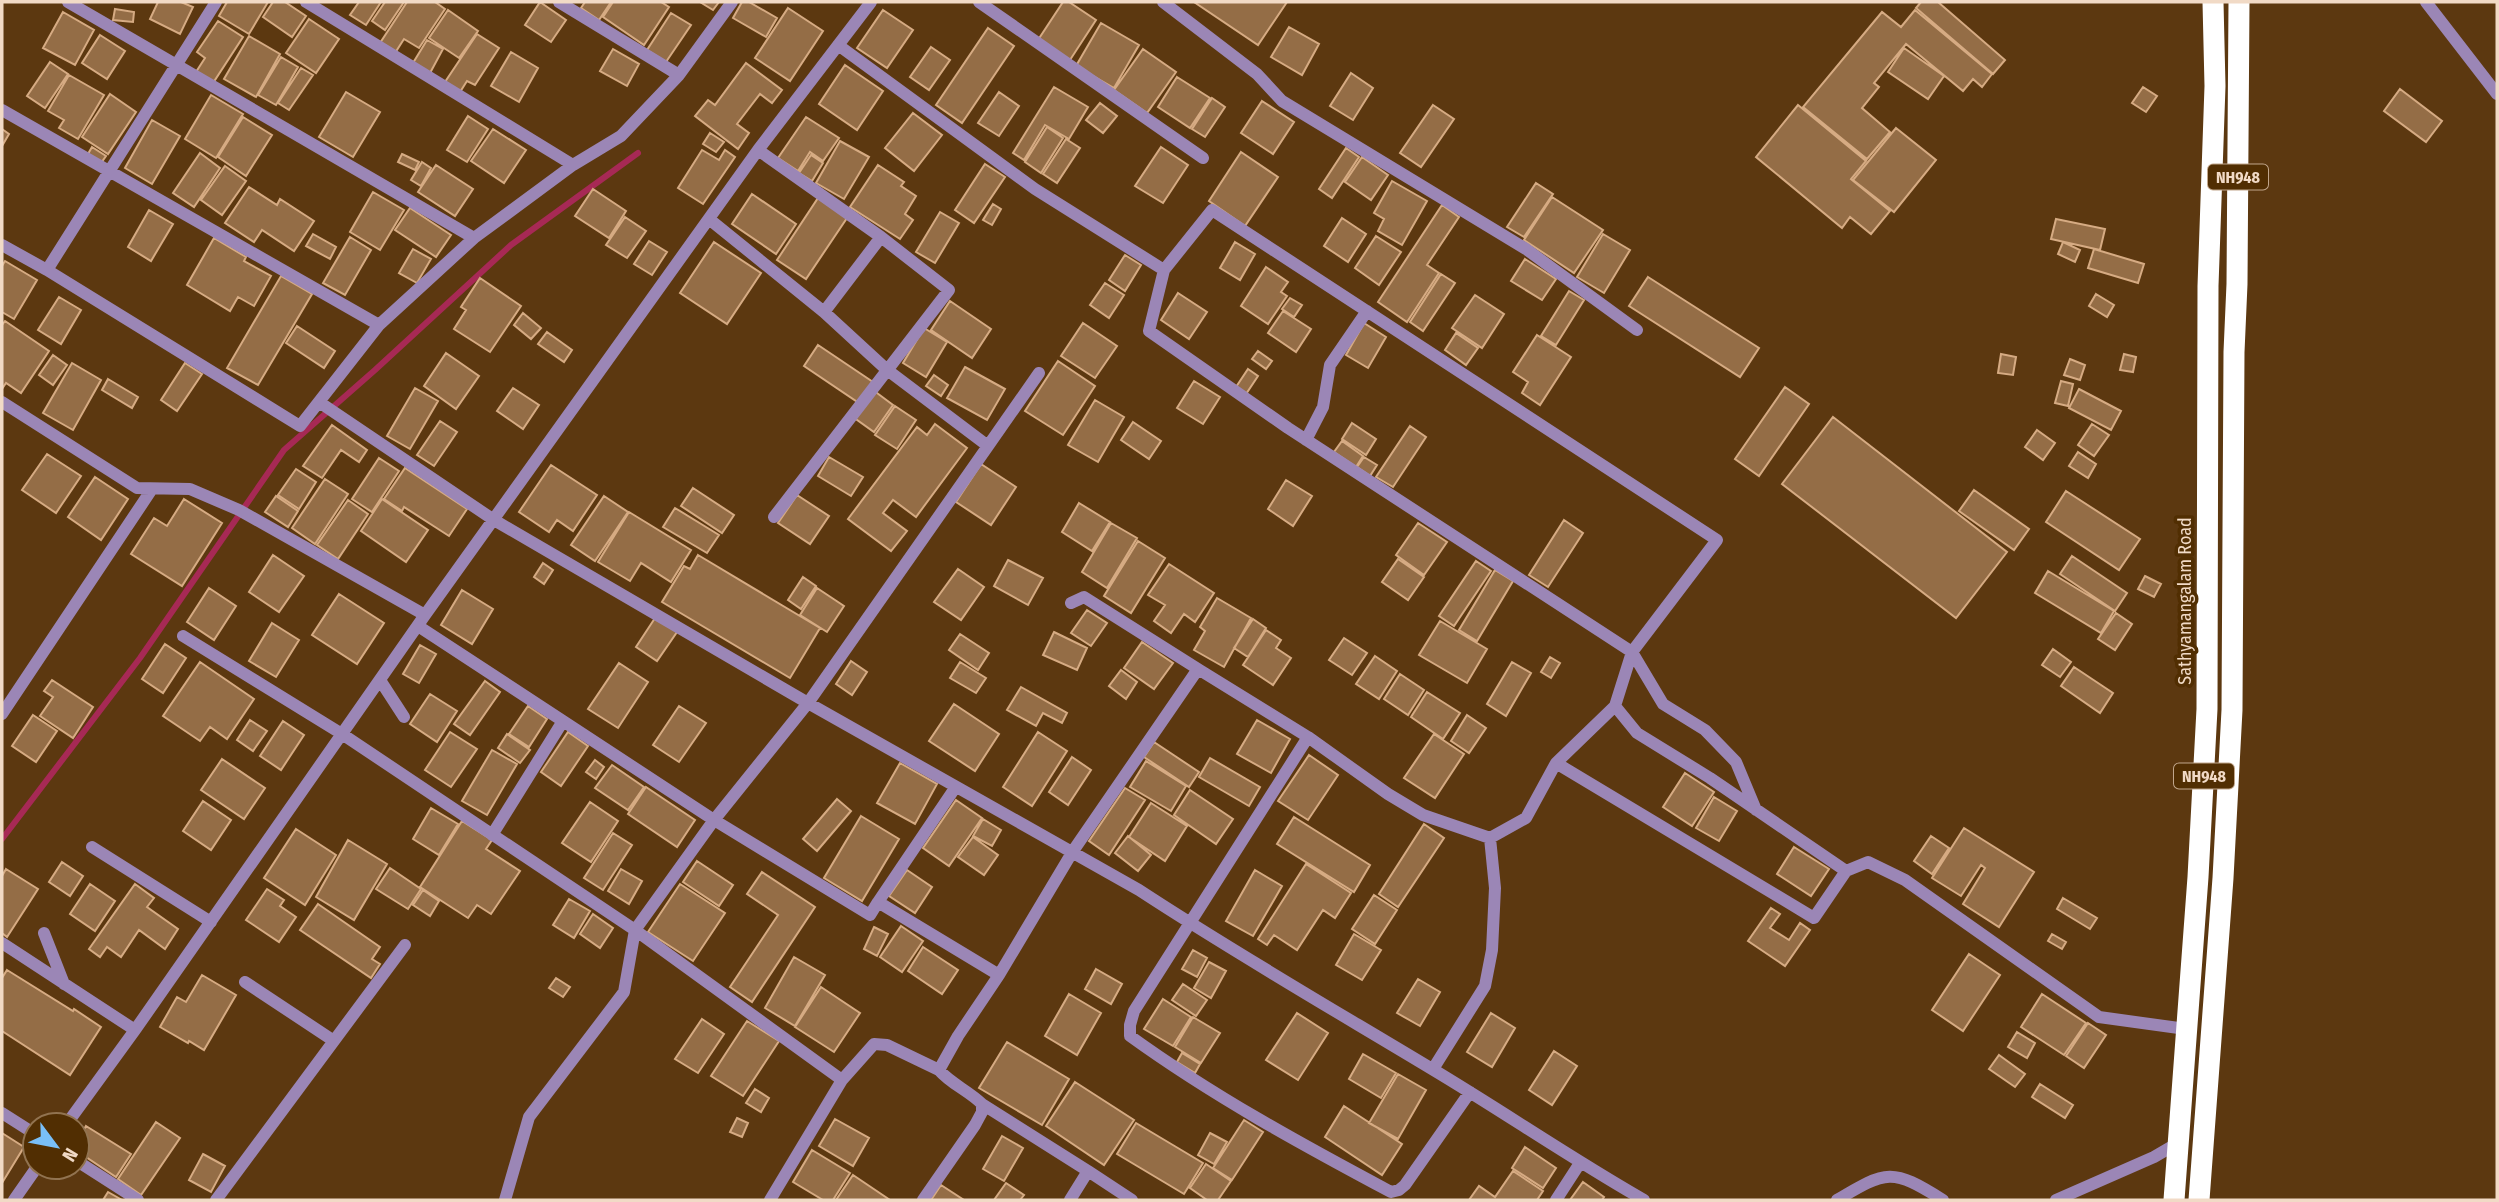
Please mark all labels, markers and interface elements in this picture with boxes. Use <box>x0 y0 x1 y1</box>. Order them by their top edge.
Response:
road number: NH948 <box>2208 164 2268 190</box>
street label: Sathyamangalam Road <box>2174 517 2196 685</box>
road number: NH948 <box>2174 764 2234 789</box>
north arrow <box>21 1111 91 1181</box>
text: N <box>57 1144 83 1166</box>

